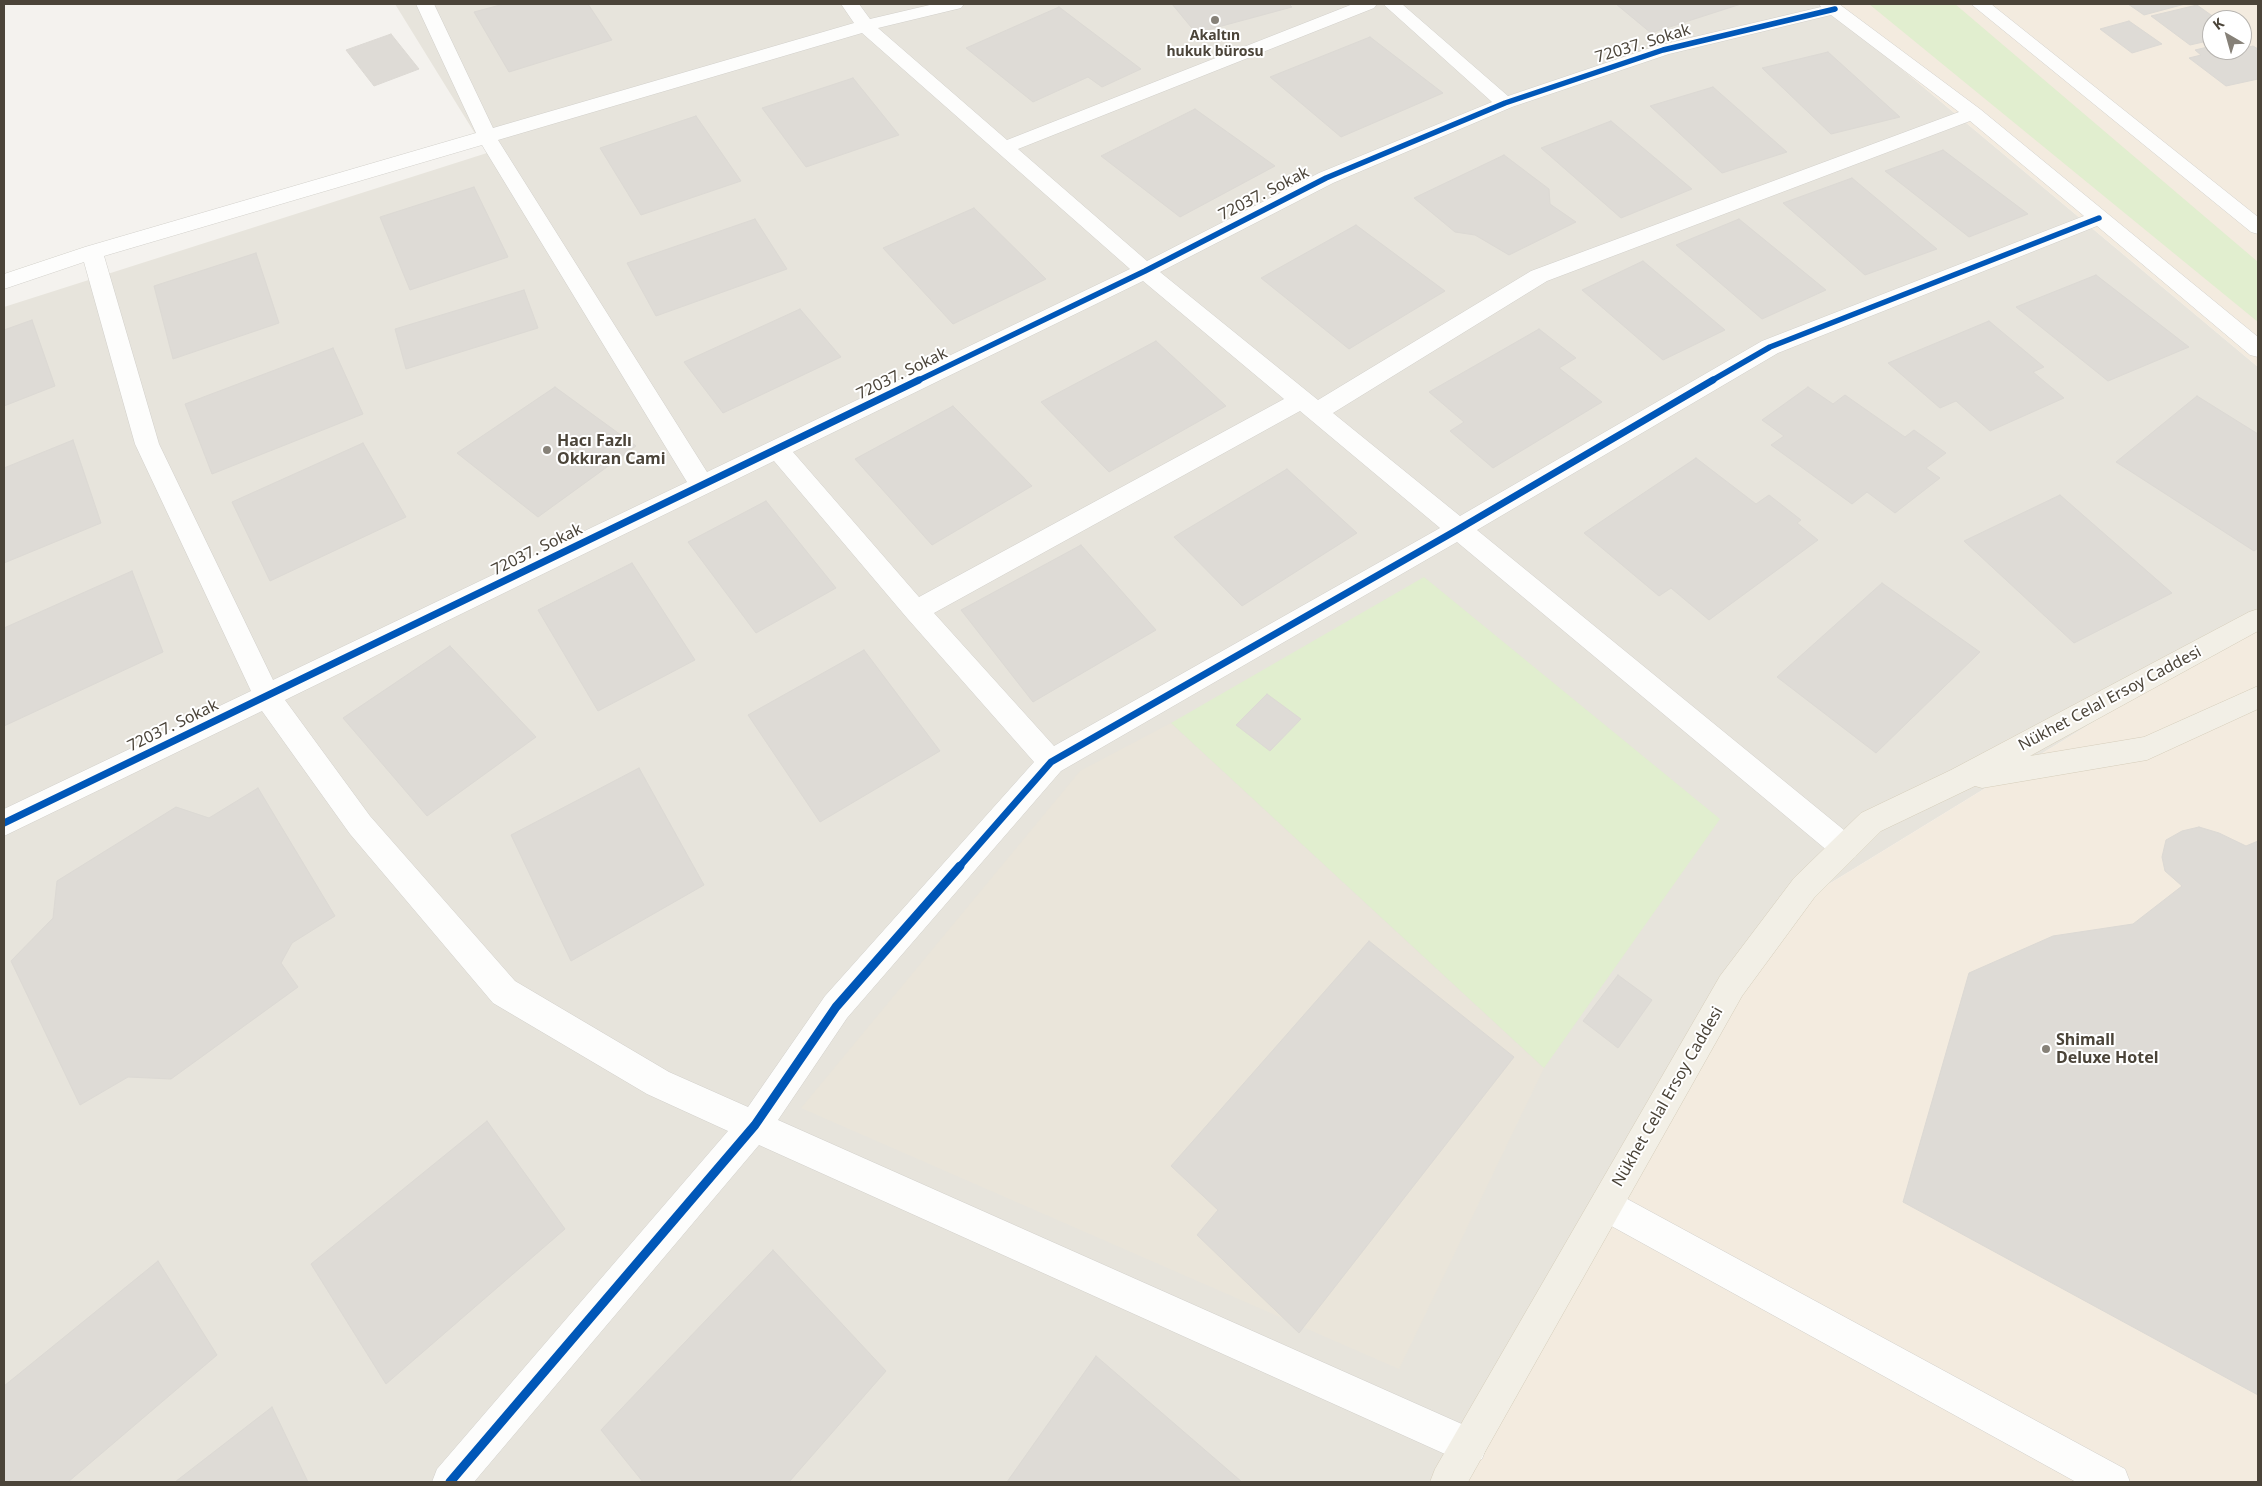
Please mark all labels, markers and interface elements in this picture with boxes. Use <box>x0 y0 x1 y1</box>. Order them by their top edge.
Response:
north arrow <box>2202 10 2252 60</box>
text: K <box>2209 13 2228 34</box>
marker: Akaltın hukuk bürosu <box>1209 14 1221 26</box>
street label: 72037. Sokak <box>1593 20 1693 68</box>
place label: Akaltın hukuk bürosu <box>1166 28 1264 60</box>
street label: 72037. Sokak <box>1216 163 1312 225</box>
street label: 72037. Sokak <box>853 344 951 404</box>
place label: Hacı Fazlı Okkıran Cami <box>557 431 665 469</box>
marker: Hacı Fazlı Okkıran Cami <box>541 444 553 456</box>
street label: 72037. Sokak <box>488 520 586 580</box>
street label: Nükhet Celal Ersoy Caddesi <box>2015 643 2205 755</box>
street label: 72037. Sokak <box>124 696 222 756</box>
street label: Nükhet Celal Ersoy Caddesi <box>1609 1004 1727 1190</box>
place label: Shimall Deluxe Hotel <box>2056 1030 2159 1068</box>
marker: Shimall Deluxe Hotel <box>2040 1043 2052 1055</box>

